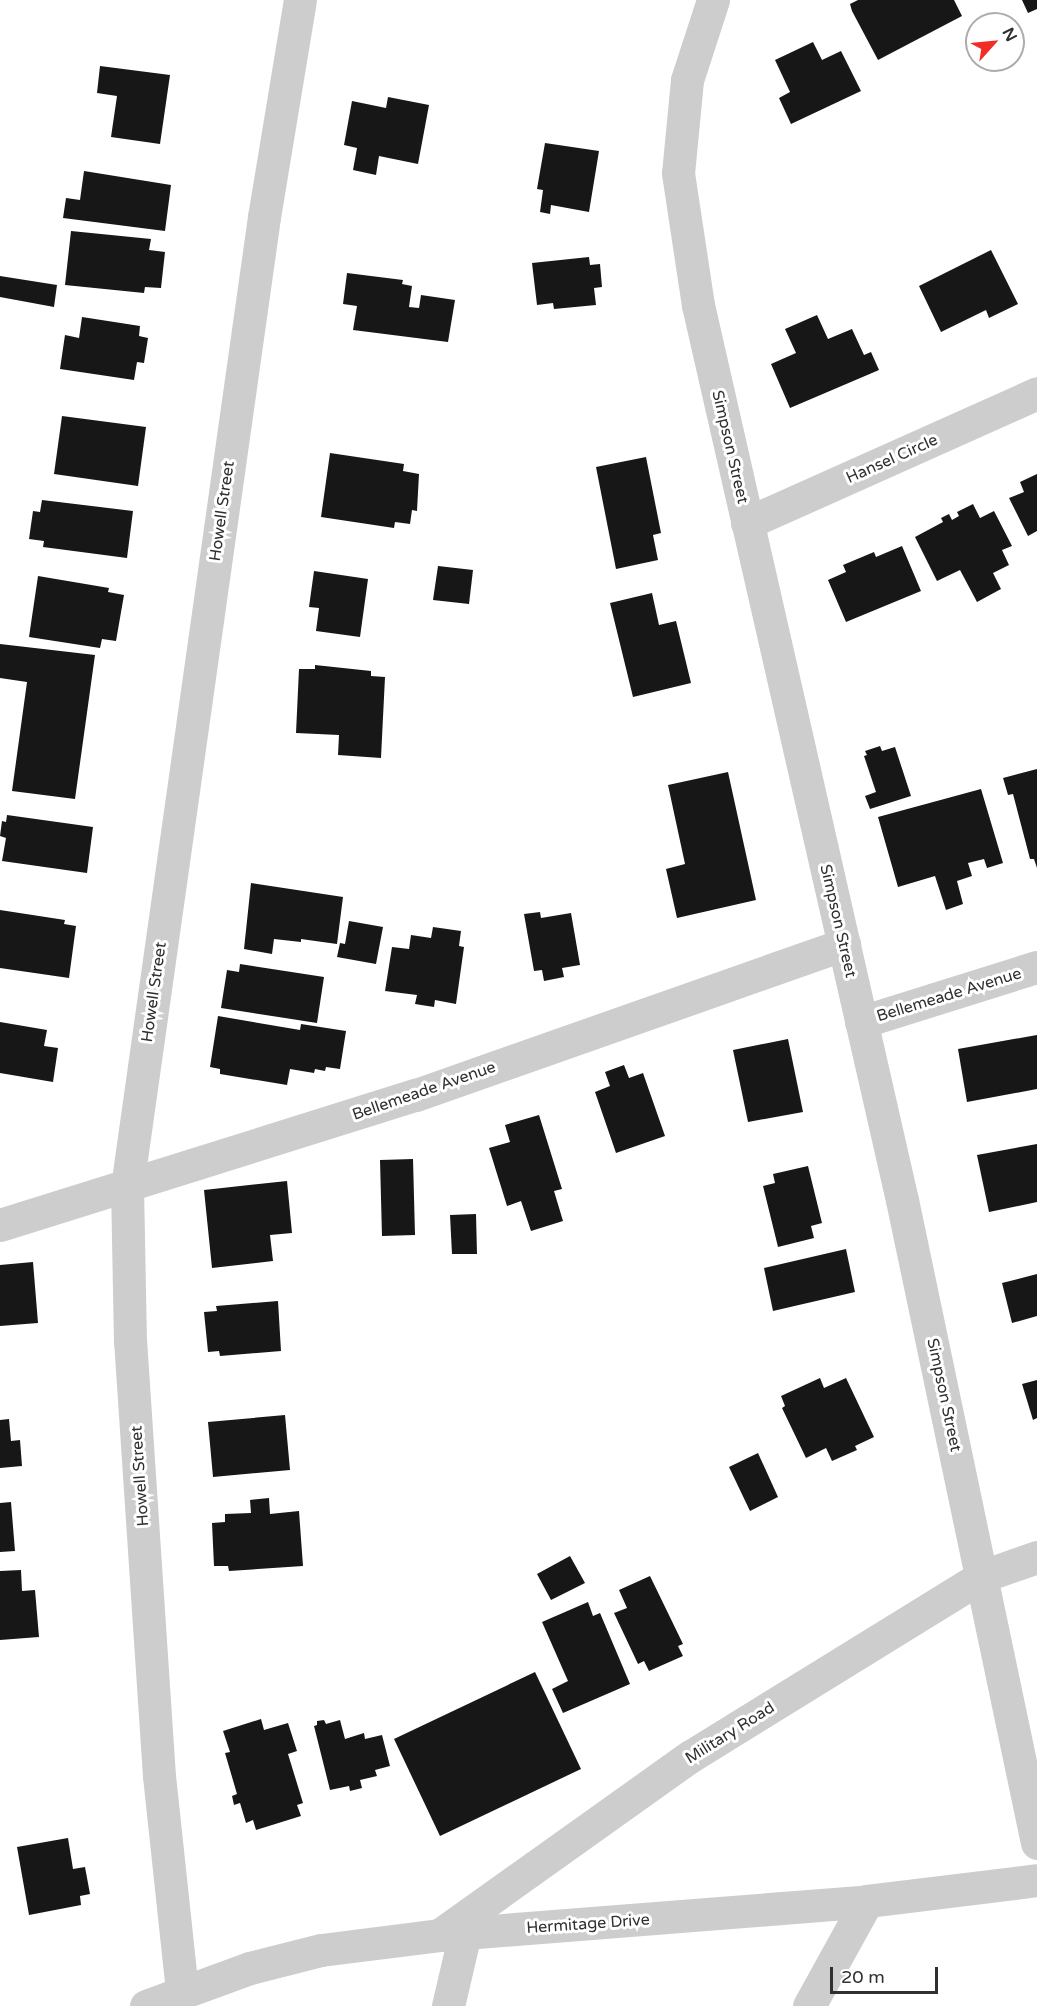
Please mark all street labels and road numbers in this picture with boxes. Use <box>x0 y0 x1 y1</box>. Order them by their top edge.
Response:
street label: Simpson Street <box>708 389 752 505</box>
street label: Hansel Circle <box>843 430 941 488</box>
street label: Howell Street <box>205 460 239 562</box>
street label: Simpson Street <box>816 863 860 979</box>
street label: Howell Street <box>137 941 171 1043</box>
street label: Bellemeade Avenue <box>874 964 1024 1026</box>
street label: Bellemeade Avenue <box>350 1057 498 1125</box>
street label: Simpson Street <box>923 1337 965 1453</box>
street label: Howell Street <box>127 1425 153 1527</box>
street label: Military Road <box>682 1698 778 1768</box>
street label: Hermitage Drive <box>526 1910 650 1938</box>

